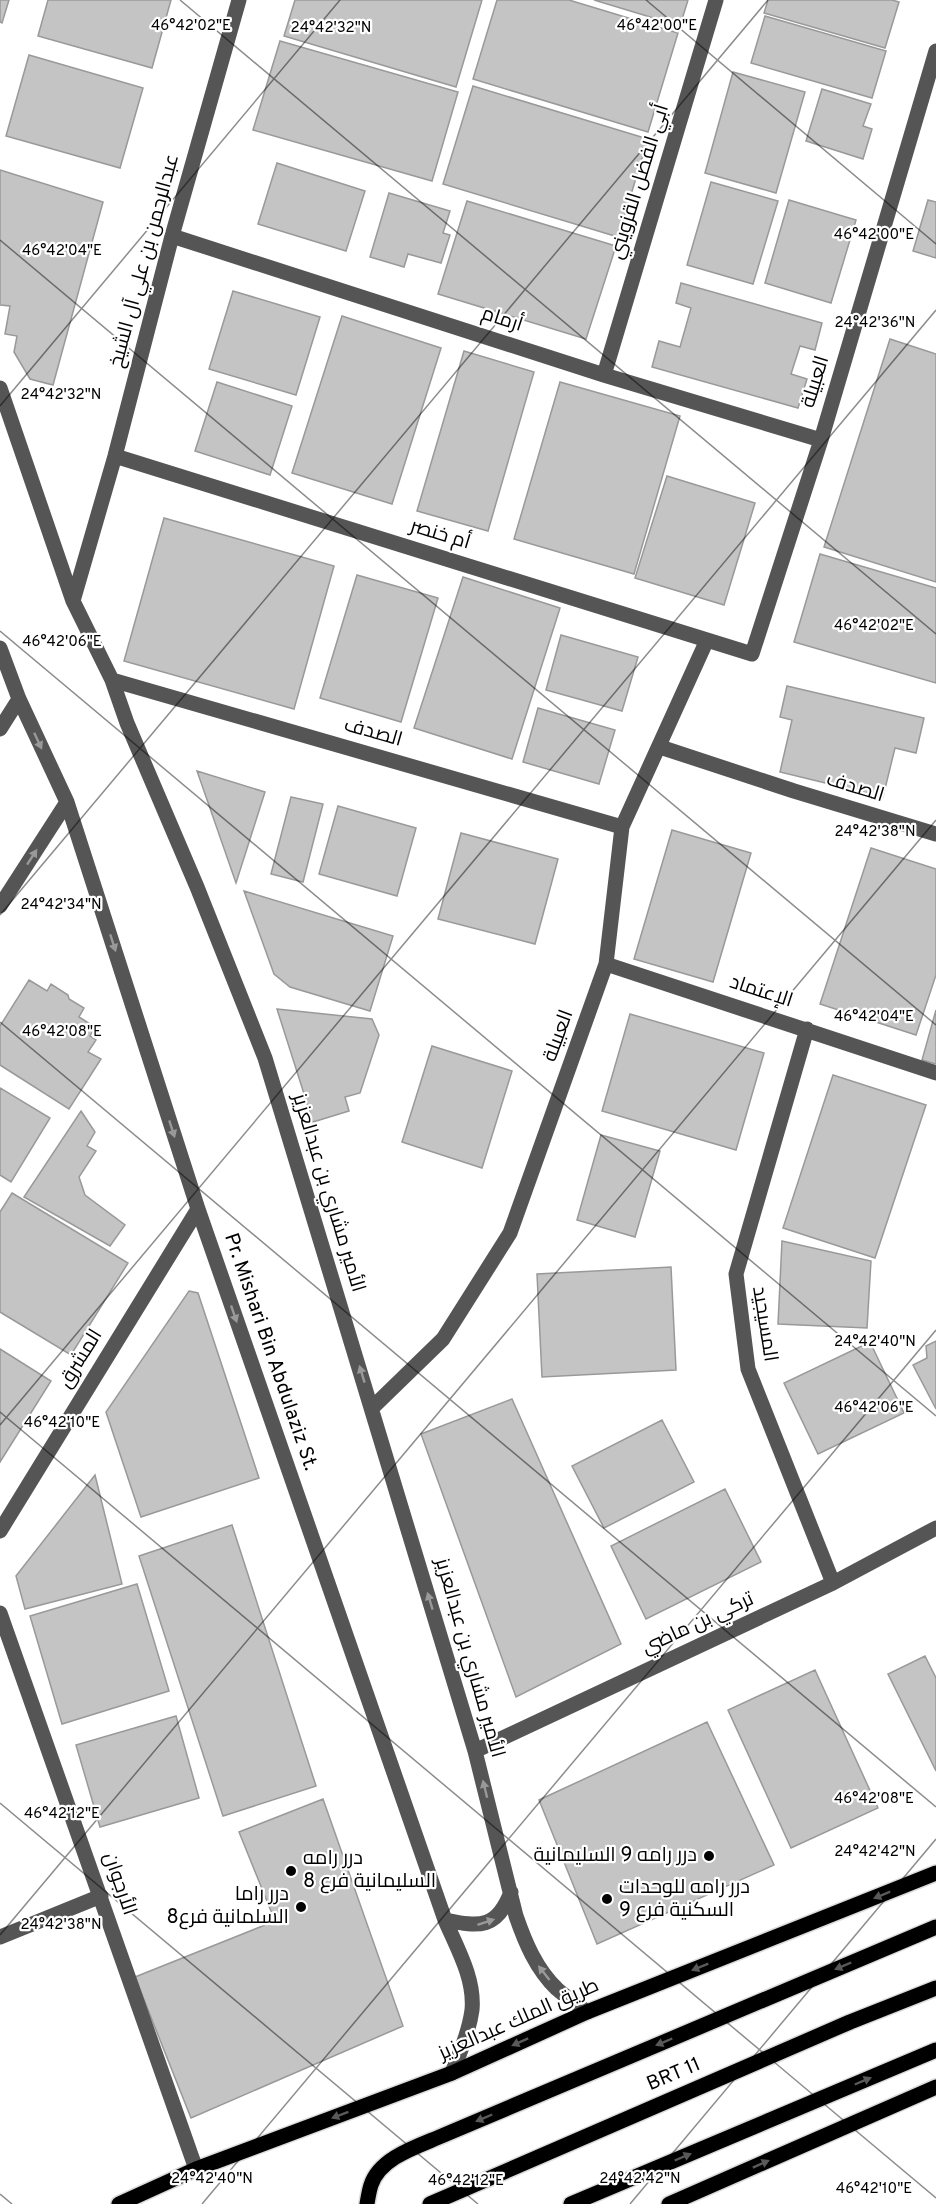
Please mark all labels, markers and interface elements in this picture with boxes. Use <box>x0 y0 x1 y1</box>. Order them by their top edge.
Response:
text: 46°42'02"E <box>151 17 231 36</box>
text: 46°42'00"E <box>617 17 697 36</box>
text: 24°42'32"N <box>291 19 371 38</box>
street label: أبي الفضل القزويني <box>603 101 677 263</box>
street label: عبدالرحمن بن علي آل الشيخ <box>104 151 187 371</box>
text: 46°42'00"E <box>834 226 914 245</box>
text: 46°42'04"E <box>22 242 102 261</box>
street label: أرمام <box>478 300 526 339</box>
text: 24°42'36"N <box>835 314 915 333</box>
street label: العبيلة <box>796 353 836 411</box>
text: 24°42'32"N <box>21 386 101 405</box>
street label: أم خنصر <box>406 512 474 556</box>
text: 46°42'02"E <box>834 617 914 636</box>
text: 46°42'06"E <box>22 633 102 652</box>
street label: الصدف <box>341 712 405 754</box>
one-way arrow <box>34 732 43 749</box>
street label: الصدف <box>823 767 887 809</box>
text: 24°42'38"N <box>834 823 916 842</box>
one-way arrow <box>26 849 37 865</box>
text: 24°42'34"N <box>20 896 102 915</box>
one-way arrow <box>108 934 118 952</box>
street label: الإعتماد <box>726 970 796 1014</box>
street label: العبيلة <box>538 1007 580 1065</box>
text: 46°42'04"E <box>834 1008 914 1027</box>
text: 46°42'08"E <box>22 1023 102 1042</box>
street label: الأمير مشاري بن عبدالعزيز <box>284 1090 371 1296</box>
one-way arrow <box>168 1120 177 1138</box>
street label: Pr. Mishari Bin Abdulaziz St. <box>217 1230 323 1474</box>
street label: المسيجيد <box>745 1284 783 1364</box>
one-way arrow <box>230 1305 240 1323</box>
street label: المشرق <box>53 1325 109 1393</box>
text: 24°42'40"N <box>834 1333 916 1352</box>
one-way arrow <box>357 1365 366 1383</box>
text: 46°42'06"E <box>834 1399 914 1418</box>
text: 46°42'10"E <box>24 1414 100 1433</box>
street label: الأمير مشاري بن عبدالعزيز <box>427 1554 510 1761</box>
street label: تركي بن ماضي <box>638 1586 759 1662</box>
one-way arrow <box>425 1592 434 1610</box>
one-way arrow <box>479 1779 489 1798</box>
text: 46°42'08"E <box>834 1790 914 1809</box>
text: 46°42'12"E <box>24 1805 100 1824</box>
place label: درر رامه 9 السليمانية <box>533 1843 697 1869</box>
text: 24°42'42"N <box>834 1843 916 1862</box>
place label: درر رامه السليمانية فرع 8 <box>303 1846 436 1895</box>
street label: الأرجوان <box>96 1849 142 1919</box>
marker: درر رامه 9 السليمانية <box>702 1849 716 1863</box>
marker: درر رامه السليمانية فرع 8 <box>284 1864 298 1878</box>
place label: درر رامه للوحدات السكنية فرع 9 <box>619 1875 750 1924</box>
place label: درر راما السلمانية فرع8 <box>166 1882 289 1931</box>
one-way arrow <box>872 1890 890 1900</box>
marker: درر رامه للوحدات السكنية فرع 9 <box>600 1892 614 1906</box>
marker: درر راما السلمانية فرع8 <box>294 1900 308 1914</box>
text: 24°42'38"N <box>20 1916 102 1935</box>
one-way arrow <box>477 1917 495 1926</box>
one-way arrow <box>691 1962 709 1972</box>
one-way arrow <box>835 1962 852 1971</box>
one-way arrow <box>538 1965 550 1980</box>
street label: طريق الملك عبدالعزيز <box>434 1973 603 2067</box>
one-way arrow <box>512 2037 529 2046</box>
one-way arrow <box>654 2037 672 2047</box>
street label: BRT 11 <box>643 2052 705 2098</box>
one-way arrow <box>854 2076 872 2086</box>
one-way arrow <box>331 2111 349 2120</box>
one-way arrow <box>475 2114 493 2123</box>
one-way arrow <box>674 2152 692 2161</box>
one-way arrow <box>752 2159 769 2168</box>
text: 24°42'40"N <box>171 2170 253 2189</box>
text: 24°42'42"N <box>599 2170 681 2189</box>
text: 46°42'12"E <box>428 2172 504 2191</box>
text: 46°42'10"E <box>836 2180 912 2199</box>

